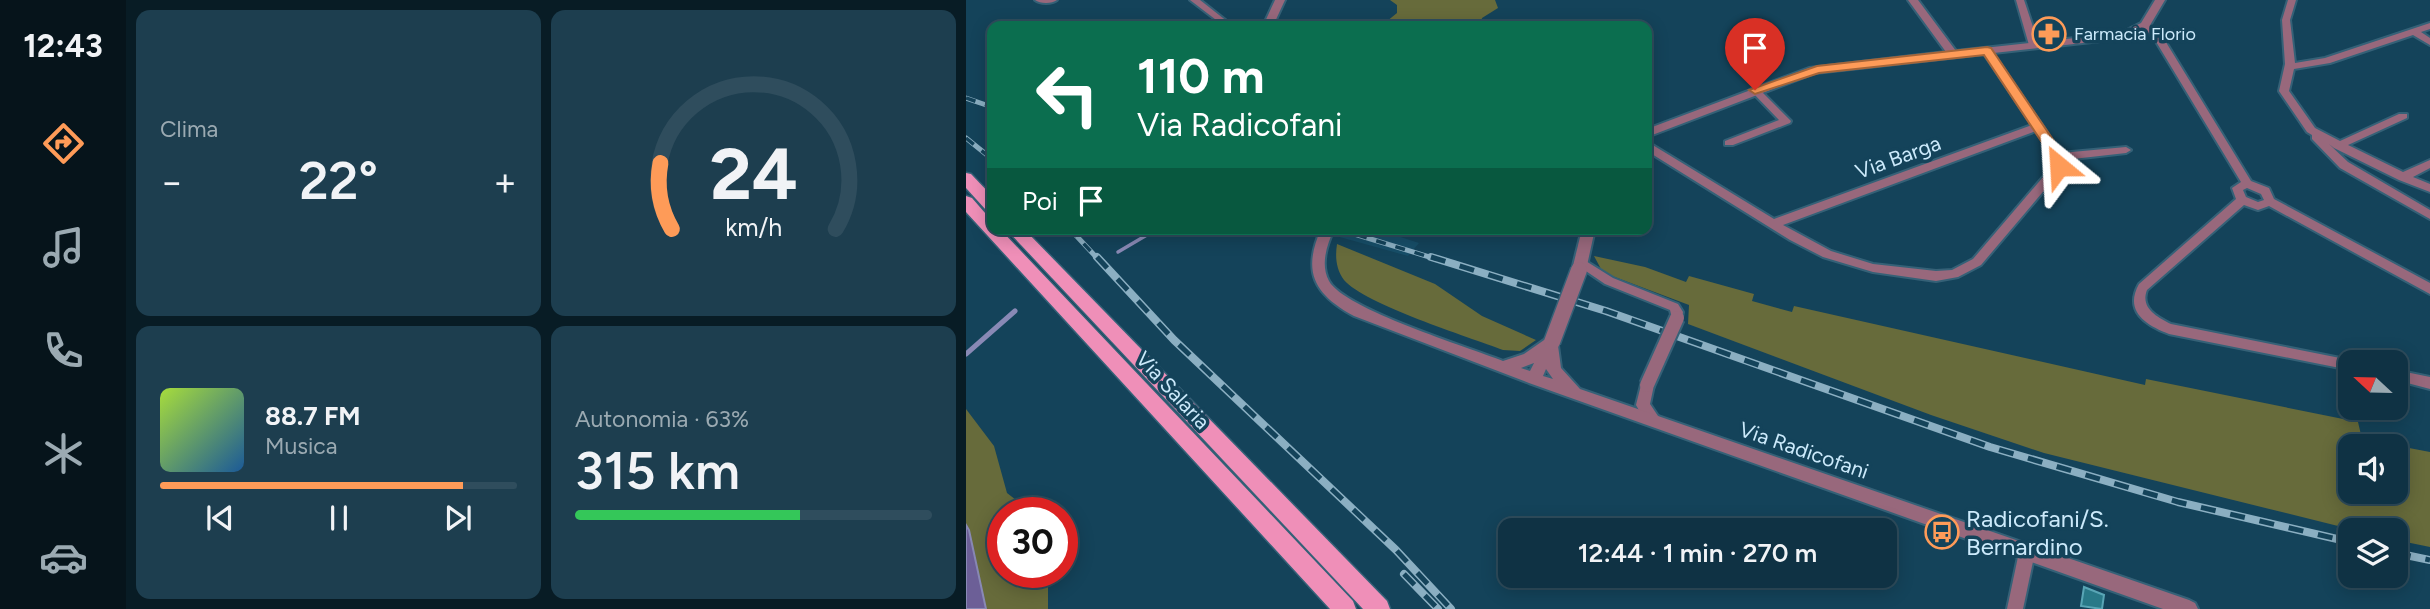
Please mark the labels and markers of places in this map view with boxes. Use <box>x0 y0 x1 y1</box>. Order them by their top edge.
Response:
pharmacy icon: Farmacia Florio <box>2030 15 2068 53</box>
pin <box>1725 18 1785 90</box>
place label: Farmacia Florio <box>2074 23 2196 45</box>
place label: Radicofani/S. Bernardino <box>1966 504 2109 561</box>
bus stop icon: Radicofani/S. Bernardino <box>1923 513 1961 551</box>

